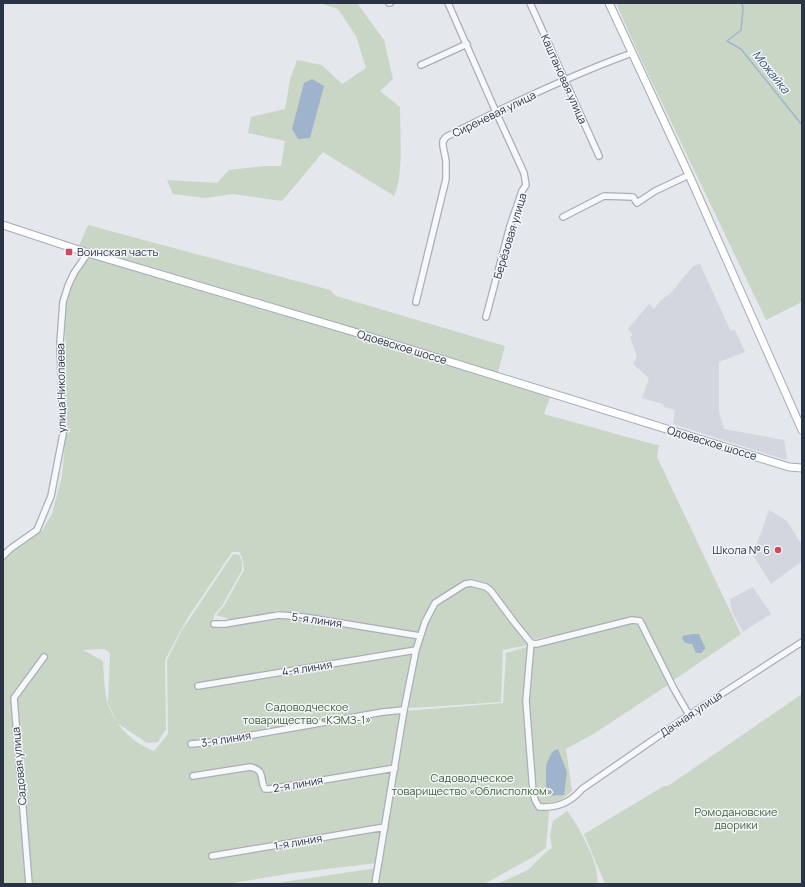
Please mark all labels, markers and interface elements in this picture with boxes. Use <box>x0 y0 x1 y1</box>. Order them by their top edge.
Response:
street label: Каштановая улица <box>538 32 591 126</box>
water label: Можайка <box>749 46 795 98</box>
street label: Сиреневая улица <box>449 87 538 140</box>
street label: Берёзовая улица <box>489 191 530 281</box>
place label: Воинская часть <box>77 244 159 259</box>
marker: Воинская часть <box>64 247 74 257</box>
street label: Одоевское шоссе <box>355 326 449 367</box>
street label: улица Николаева <box>52 343 69 433</box>
street label: Одоевское шоссе <box>665 422 759 463</box>
place label: Школа № 6 <box>712 542 770 557</box>
marker: Школа № 6 <box>773 545 783 555</box>
street label: 5-я линия <box>291 609 343 630</box>
street label: 4-я линия <box>281 656 333 679</box>
street label: Дачная улица <box>657 687 725 740</box>
park label: Садоводческое товарищество «КЭМЗ-1» <box>243 699 371 727</box>
street label: Садовая улица <box>8 726 29 806</box>
street label: 3-я линия <box>200 727 252 750</box>
park label: Садоводческое товарищество «Облисполком» <box>391 770 553 798</box>
street label: 2-я линия <box>272 772 324 795</box>
park label: Ромодановские дворики <box>694 804 778 832</box>
street label: 1-я линия <box>273 830 323 853</box>

